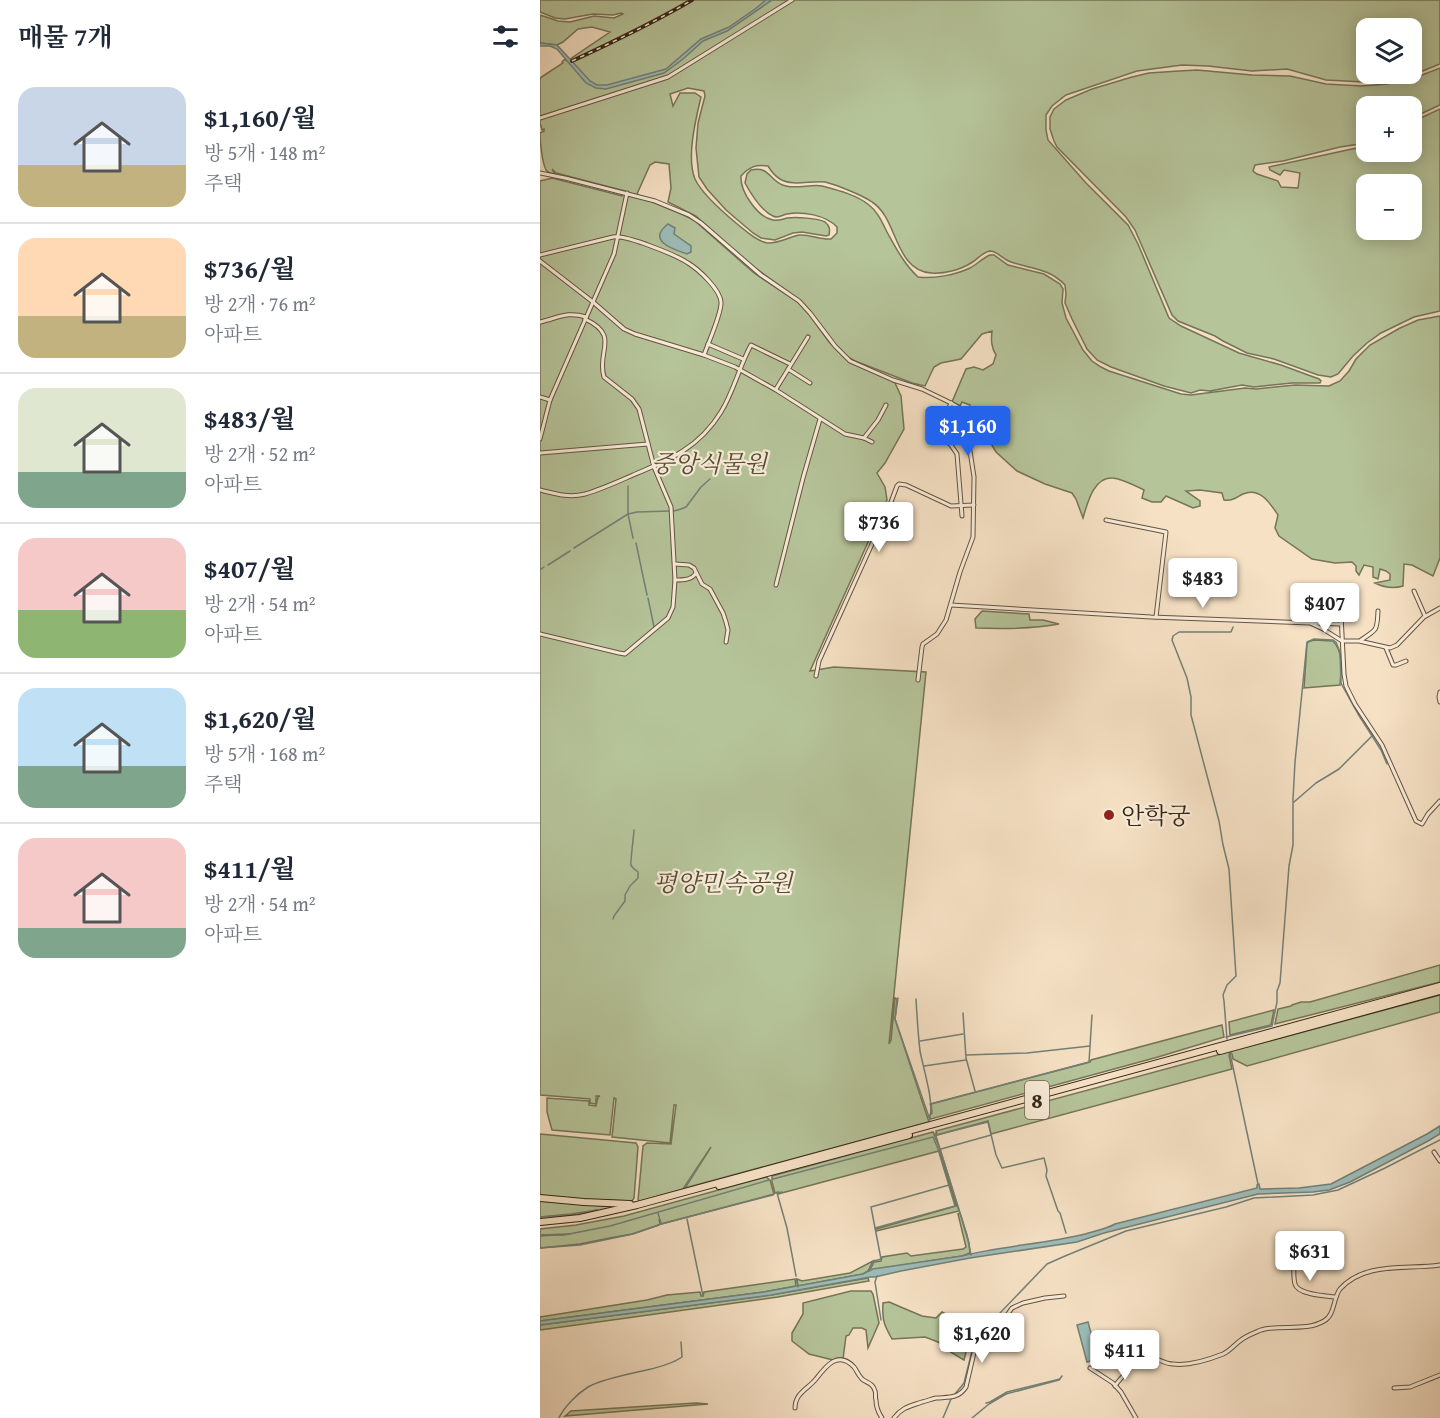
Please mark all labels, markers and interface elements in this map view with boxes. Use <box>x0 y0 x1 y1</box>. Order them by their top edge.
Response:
text: 매물 7개 <box>18 17 113 56</box>
map controls <box>1356 18 1422 240</box>
button: layers <box>1356 18 1422 84</box>
icon: filters <box>489 20 522 53</box>
button: + <box>1356 96 1422 162</box>
text: $1,160/월 <box>204 98 316 137</box>
icon: home <box>66 111 138 183</box>
text: 방 5개 · 148 m² <box>204 138 325 167</box>
text: 주택 <box>204 168 243 197</box>
button: − <box>1356 174 1422 240</box>
text: $736/월 <box>204 249 295 288</box>
icon: home <box>66 262 138 334</box>
text: 방 2개 · 76 m² <box>204 289 316 318</box>
text: 아파트 <box>204 319 262 348</box>
text: $483/월 <box>204 399 295 438</box>
pin: $1,160 <box>919 406 1017 457</box>
text: $1,160 <box>939 411 997 440</box>
icon: home <box>66 412 138 484</box>
text: 방 2개 · 52 m² <box>204 439 316 468</box>
park label: 중앙식물원 <box>651 446 769 481</box>
text: 아파트 <box>204 469 262 498</box>
pin: $736 <box>843 502 915 553</box>
text: $736 <box>858 507 900 536</box>
text: $407/월 <box>204 549 295 588</box>
pin: $483 <box>1167 558 1239 609</box>
icon: home <box>66 562 138 634</box>
text: $483 <box>1182 563 1224 592</box>
pin: $407 <box>1289 583 1361 634</box>
text: $407 <box>1304 588 1346 617</box>
text: 방 2개 · 54 m² <box>204 589 316 618</box>
text: 아파트 <box>204 619 262 648</box>
text: $1,620/월 <box>204 699 316 738</box>
icon: home <box>66 712 138 784</box>
text: 방 5개 · 168 m² <box>204 739 325 768</box>
text: 주택 <box>204 769 243 798</box>
place label: 안학궁 <box>1121 798 1191 833</box>
marker: 안학궁 <box>1102 808 1116 822</box>
text: $411/월 <box>204 849 295 888</box>
icon: home <box>66 862 138 934</box>
park label: 평양민속공원 <box>653 865 794 900</box>
text: 방 2개 · 54 m² <box>204 889 316 918</box>
text: 아파트 <box>204 919 262 948</box>
road number: 8 <box>1025 1081 1049 1119</box>
pin: $631 <box>1274 1231 1346 1282</box>
text: $631 <box>1289 1236 1331 1265</box>
pin: $1,620 <box>933 1313 1031 1364</box>
text: $1,620 <box>953 1318 1011 1347</box>
pin: $411 <box>1089 1330 1161 1381</box>
text: $411 <box>1104 1335 1146 1364</box>

